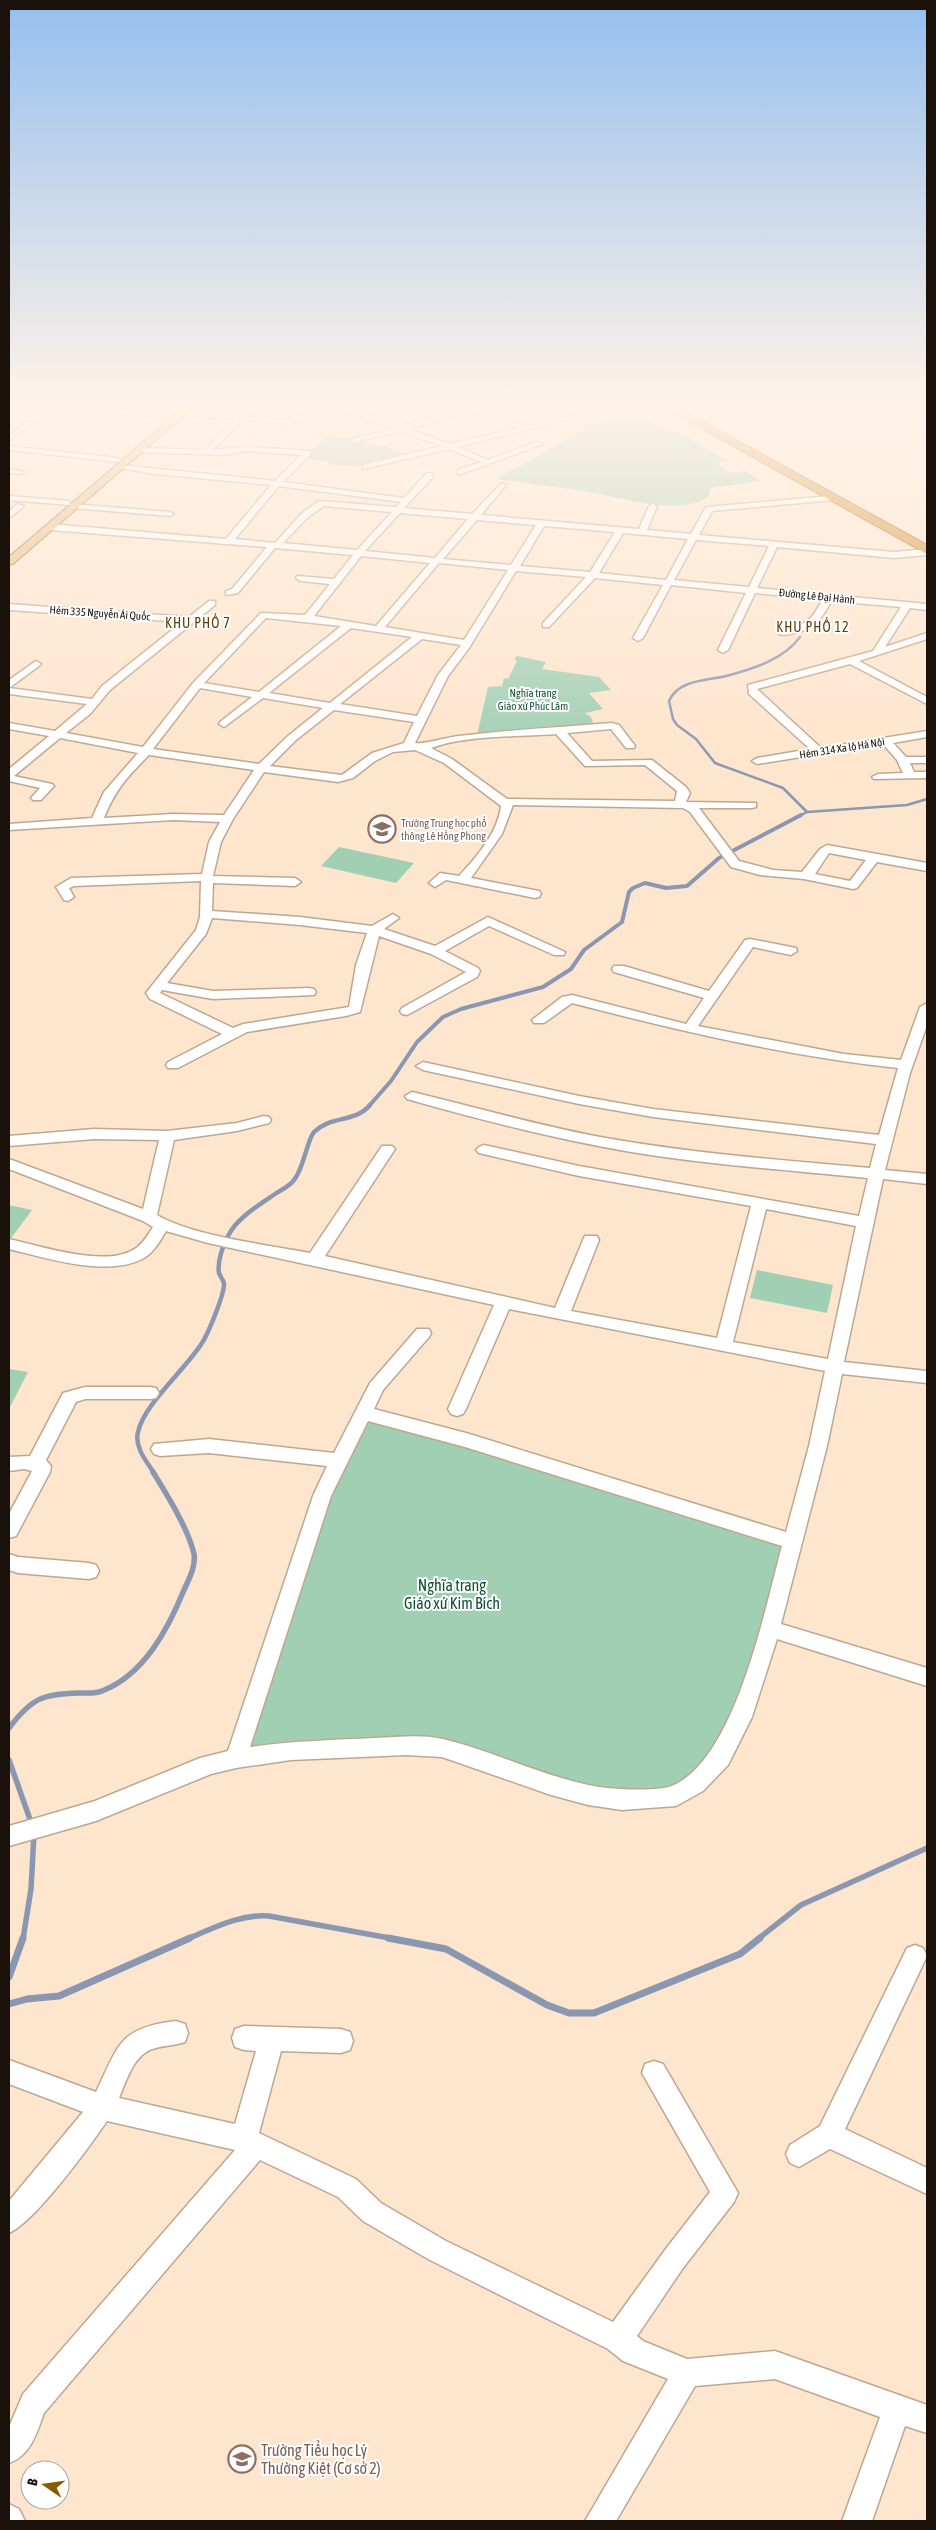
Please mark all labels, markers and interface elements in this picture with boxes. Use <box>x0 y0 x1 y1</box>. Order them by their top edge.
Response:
street label: Đường Lê Đại Hành <box>778 586 856 607</box>
street label: Hẻm 335 Nguyễn Ái Quốc <box>49 603 152 623</box>
district label: KHU PHỐ 7 <box>165 613 231 631</box>
district label: KHU PHỐ 12 <box>776 617 850 635</box>
park label: Nghĩa trang Giáo xứ Phúc Lâm <box>498 687 568 712</box>
street label: Hẻm 314 Xa lộ Hà Nội <box>799 735 886 762</box>
school or university icon: Trường Trung học phổ thông Lê Hồng Phong <box>367 814 397 844</box>
place label: Trường Trung học phổ thông Lê Hồng Phong <box>401 816 487 842</box>
park label: Nghĩa trang Giáo xứ Kim Bích <box>404 1576 500 1612</box>
place label: Trường Tiểu học Lý Thường Kiệt (Cơ sở 2) <box>261 2440 381 2478</box>
school or university icon: Trường Tiểu học Lý Thường Kiệt (Cơ sở 2) <box>227 2444 257 2474</box>
north arrow <box>20 2460 70 2510</box>
text: B <box>24 2477 41 2487</box>

